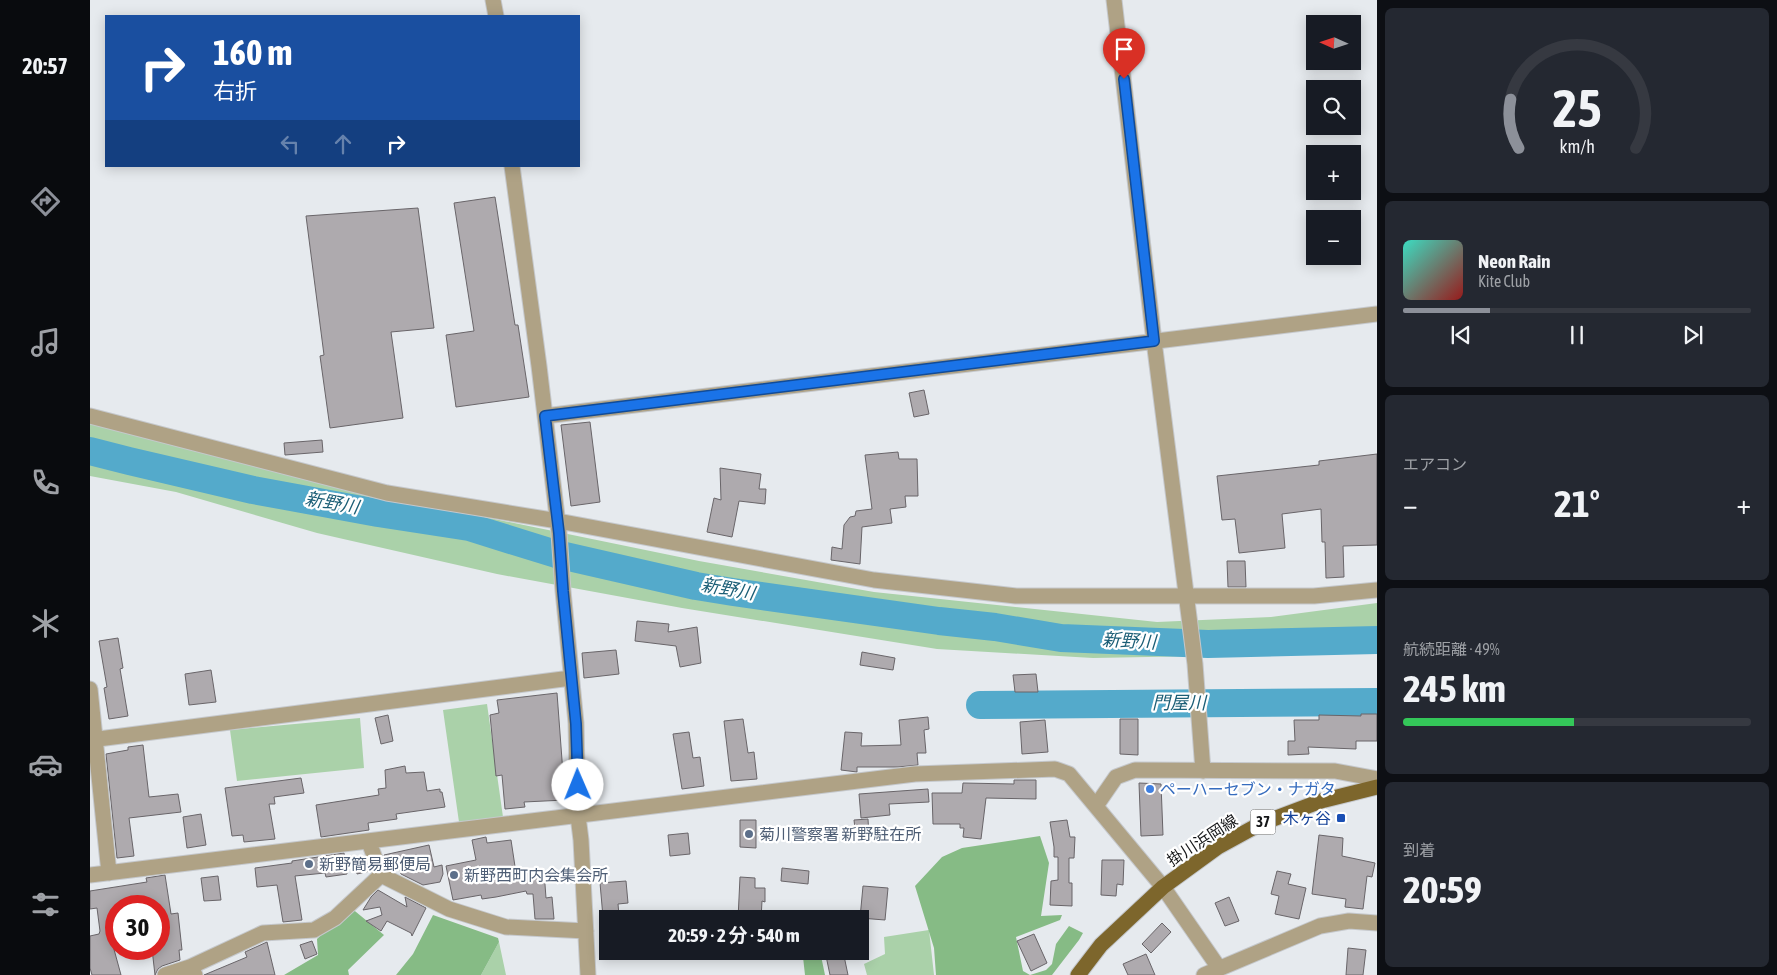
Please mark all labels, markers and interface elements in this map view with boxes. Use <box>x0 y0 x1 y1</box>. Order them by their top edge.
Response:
north arrow <box>1306 15 1361 70</box>
map controls <box>1306 15 1361 265</box>
pin <box>1103 28 1145 79</box>
text: 160 m <box>213 32 292 72</box>
icon: right <box>130 35 195 100</box>
icon: arrive <box>1110 35 1138 63</box>
text: 20:57 <box>22 53 68 79</box>
text: 右折 <box>213 78 257 104</box>
text: 25 <box>1553 78 1601 138</box>
button: search <box>1306 80 1361 135</box>
icon: left <box>276 130 304 158</box>
icon: ahead <box>329 130 357 158</box>
icon: right <box>382 130 410 158</box>
text: km/h <box>1559 136 1595 157</box>
button: + <box>1306 145 1361 200</box>
icon: directions <box>28 184 63 219</box>
button: − <box>1306 210 1361 265</box>
text: Neon Rain <box>1478 250 1550 272</box>
text: Kite Club <box>1478 272 1530 290</box>
icon: previous <box>1447 321 1475 349</box>
icon: pause <box>1563 321 1591 349</box>
icon: next <box>1679 321 1707 349</box>
icon: music <box>28 325 63 360</box>
text: エアコン <box>1403 455 1467 473</box>
icon: phone <box>28 465 63 500</box>
text: 21° <box>1554 482 1600 525</box>
water label: 新野川 <box>304 487 362 518</box>
text: − <box>1403 488 1418 520</box>
text: + <box>1736 488 1751 520</box>
water label: 新野川 <box>700 573 758 604</box>
icon: climate <box>28 606 63 641</box>
water label: 新野川 <box>1102 629 1159 653</box>
text: 航続距離 · 49% <box>1403 640 1500 658</box>
text: 245 km <box>1403 667 1506 710</box>
water label: 門屋川 <box>1152 692 1208 713</box>
icon: car <box>28 747 63 782</box>
position arrow <box>551 758 603 810</box>
place label: ペーハーセブン・ナガタ <box>1160 780 1336 798</box>
marker: ペーハーセブン・ナガタ <box>1144 783 1156 795</box>
place label: 木ヶ谷 <box>1283 809 1331 827</box>
road number: 37 <box>1250 810 1276 834</box>
street label: 掛川浜岡線 <box>1164 811 1240 869</box>
marker: 木ヶ谷 <box>1335 812 1347 824</box>
place label: 菊川警察署 新野駐在所 <box>759 825 921 843</box>
marker: 菊川警察署 新野駐在所 <box>743 828 755 840</box>
text: 到着 <box>1403 841 1435 859</box>
place label: 新野簡易郵便局 <box>319 855 431 873</box>
marker: 新野簡易郵便局 <box>303 858 315 870</box>
place label: 新野西町内会集会所 <box>464 866 608 884</box>
text: 20:59 <box>1403 868 1482 911</box>
marker: 新野西町内会集会所 <box>448 869 460 881</box>
icon: filters <box>28 887 63 922</box>
speed limit sign: 30 <box>105 895 170 960</box>
text: 20:59 · 2 分 · 540 m <box>668 924 800 946</box>

